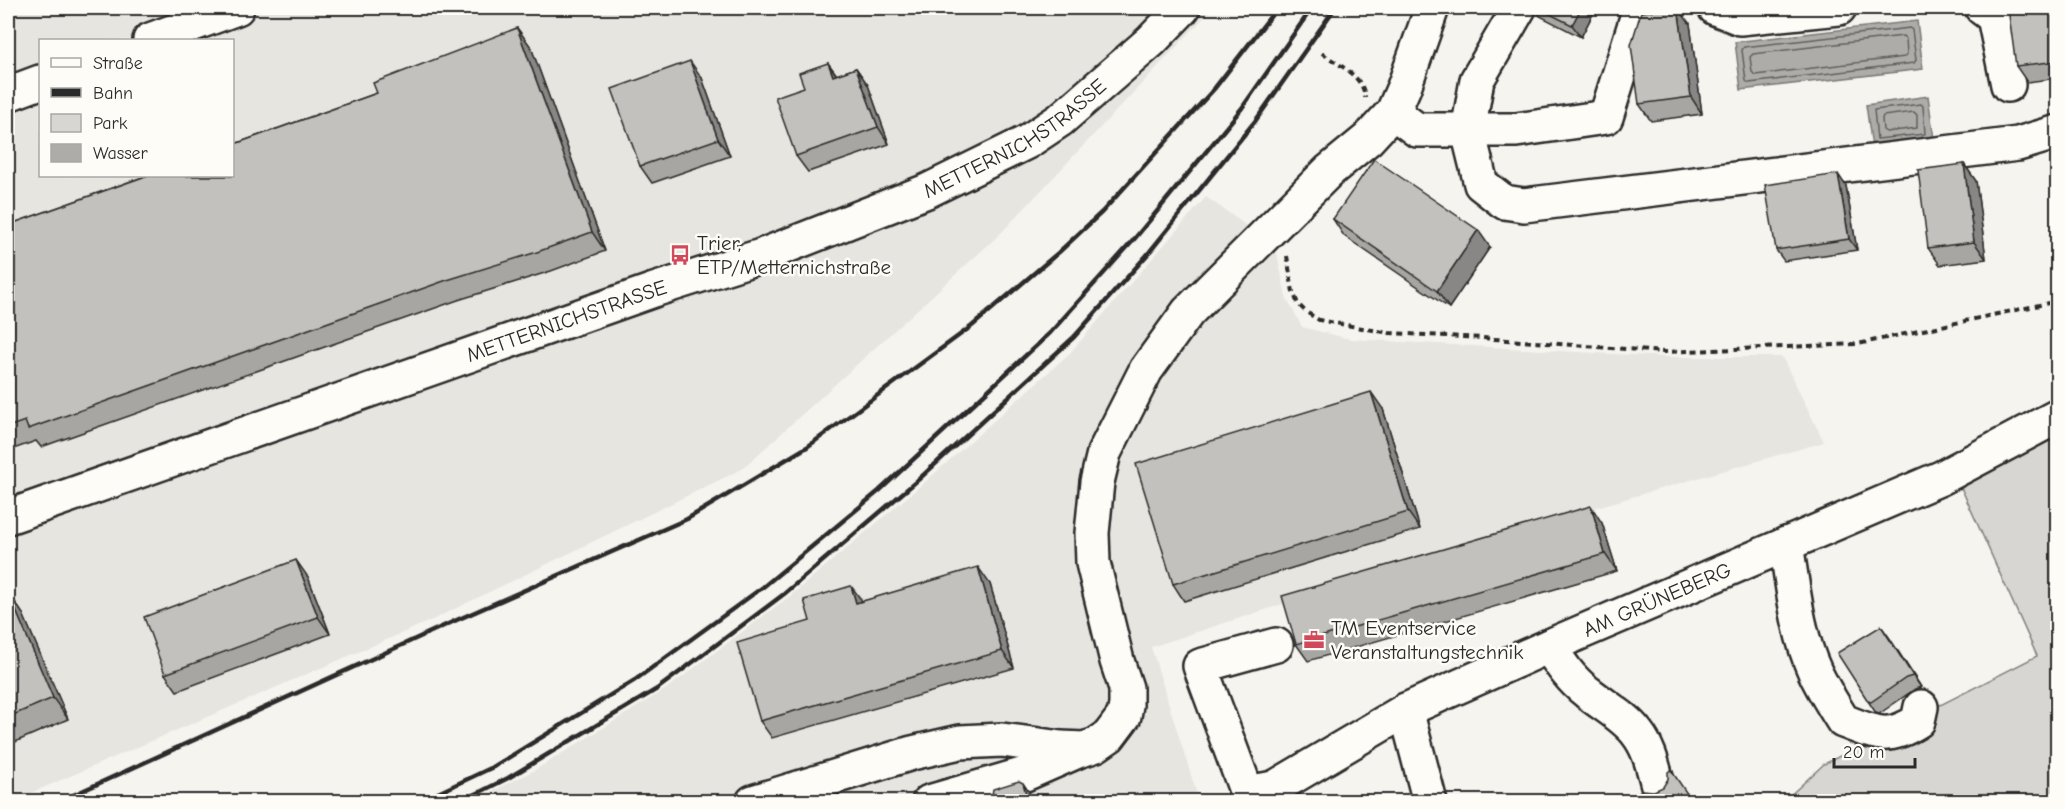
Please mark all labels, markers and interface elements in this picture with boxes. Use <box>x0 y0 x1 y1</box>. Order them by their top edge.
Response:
legend <box>39 39 234 177</box>
text: Straße <box>93 53 143 74</box>
street label: METTERNICHSTRASSE <box>919 74 1111 203</box>
text: Bahn <box>93 83 133 104</box>
text: Park <box>93 113 128 134</box>
text: Wasser <box>93 143 149 164</box>
place label: Trier, ETP/Metternichstraße <box>697 231 891 279</box>
bus stop icon: Trier, ETP/Metternichstraße <box>668 243 692 267</box>
street label: METTERNICHSTRASSE <box>463 275 670 367</box>
street label: AM GRÜNEBERG <box>1580 557 1735 642</box>
place label: TM Eventservice Veranstaltungstechnik <box>1331 616 1524 664</box>
office icon: TM Eventservice Veranstaltungstechnik <box>1302 628 1326 652</box>
scale bar <box>1834 731 1915 769</box>
text: 20 m <box>1843 742 1884 763</box>

